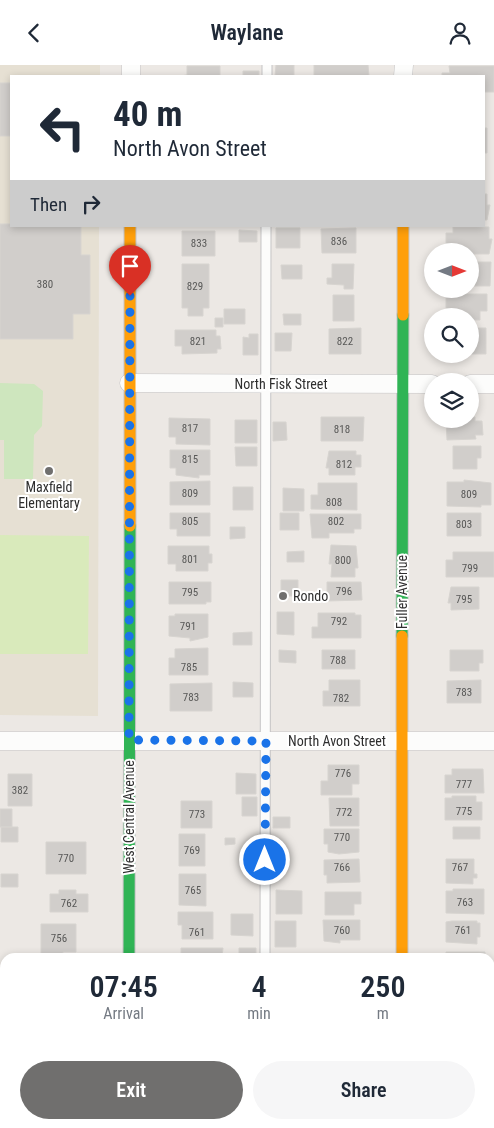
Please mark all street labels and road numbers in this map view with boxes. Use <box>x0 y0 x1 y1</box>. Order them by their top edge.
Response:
street label: North Fisk Street <box>234 376 328 392</box>
street label: Fuller Avenue <box>394 555 410 629</box>
street label: North Avon Street <box>288 733 386 749</box>
street label: West Central Avenue <box>121 760 137 874</box>

